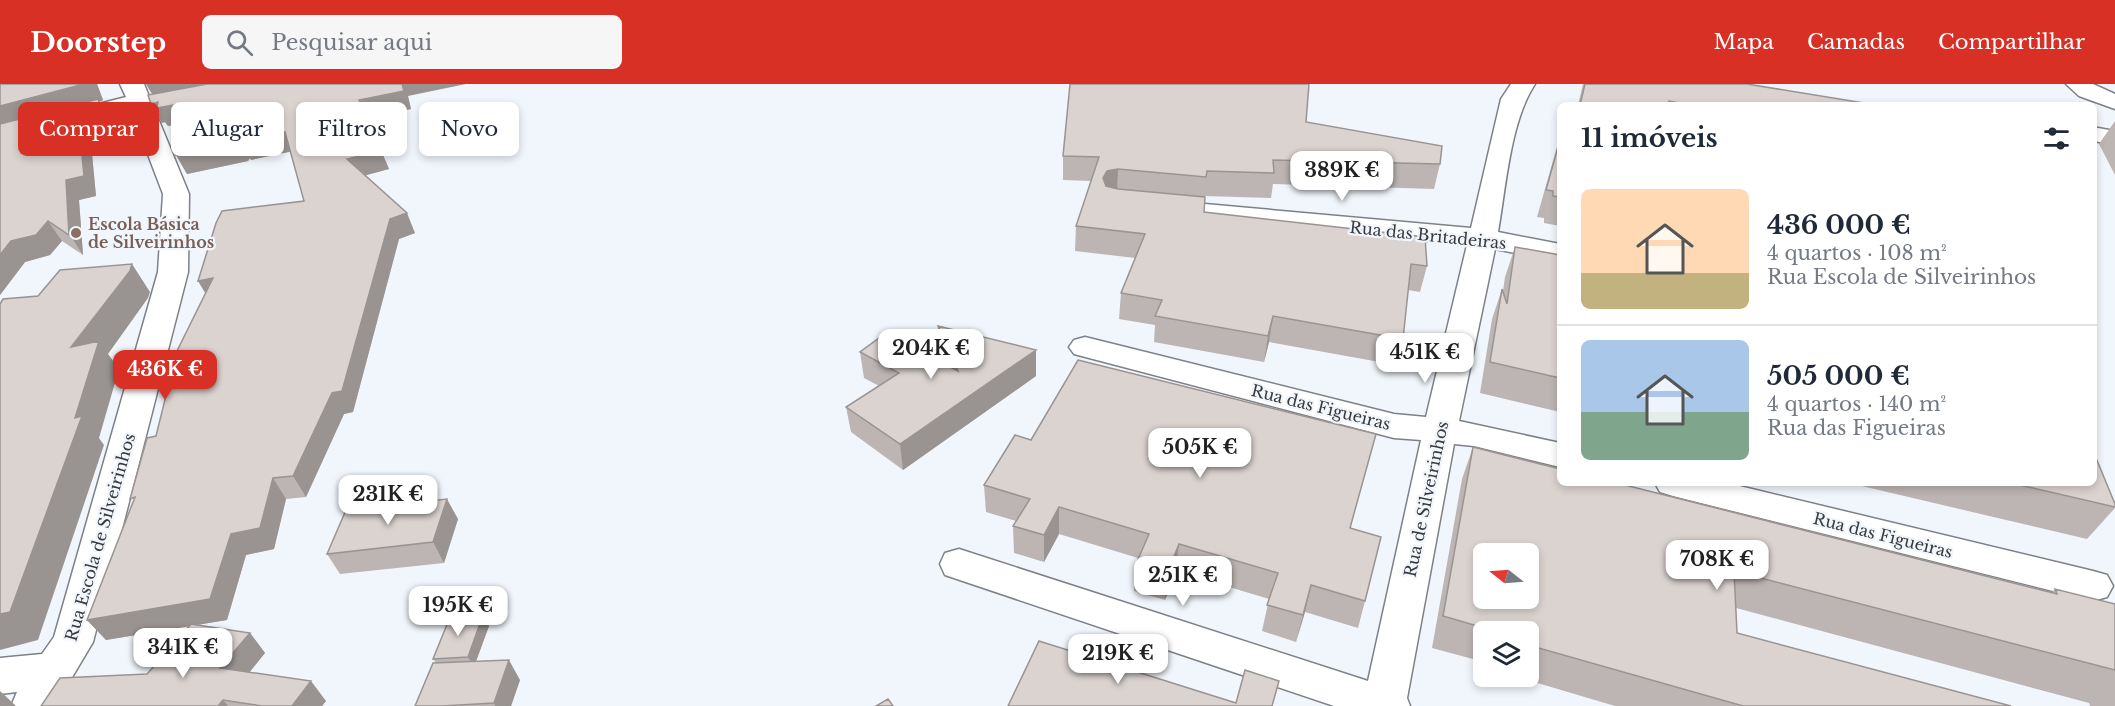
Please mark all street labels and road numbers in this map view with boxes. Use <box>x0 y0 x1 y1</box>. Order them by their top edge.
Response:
street label: Rua das Britadeiras <box>1349 217 1507 253</box>
street label: Rua das Figueiras <box>1249 380 1393 434</box>
street label: Rua de Silveirinhos <box>1400 419 1452 579</box>
street label: Rua Escola de Silveirinhos <box>61 431 139 643</box>
street label: Rua das Figueiras <box>1811 508 1955 562</box>

